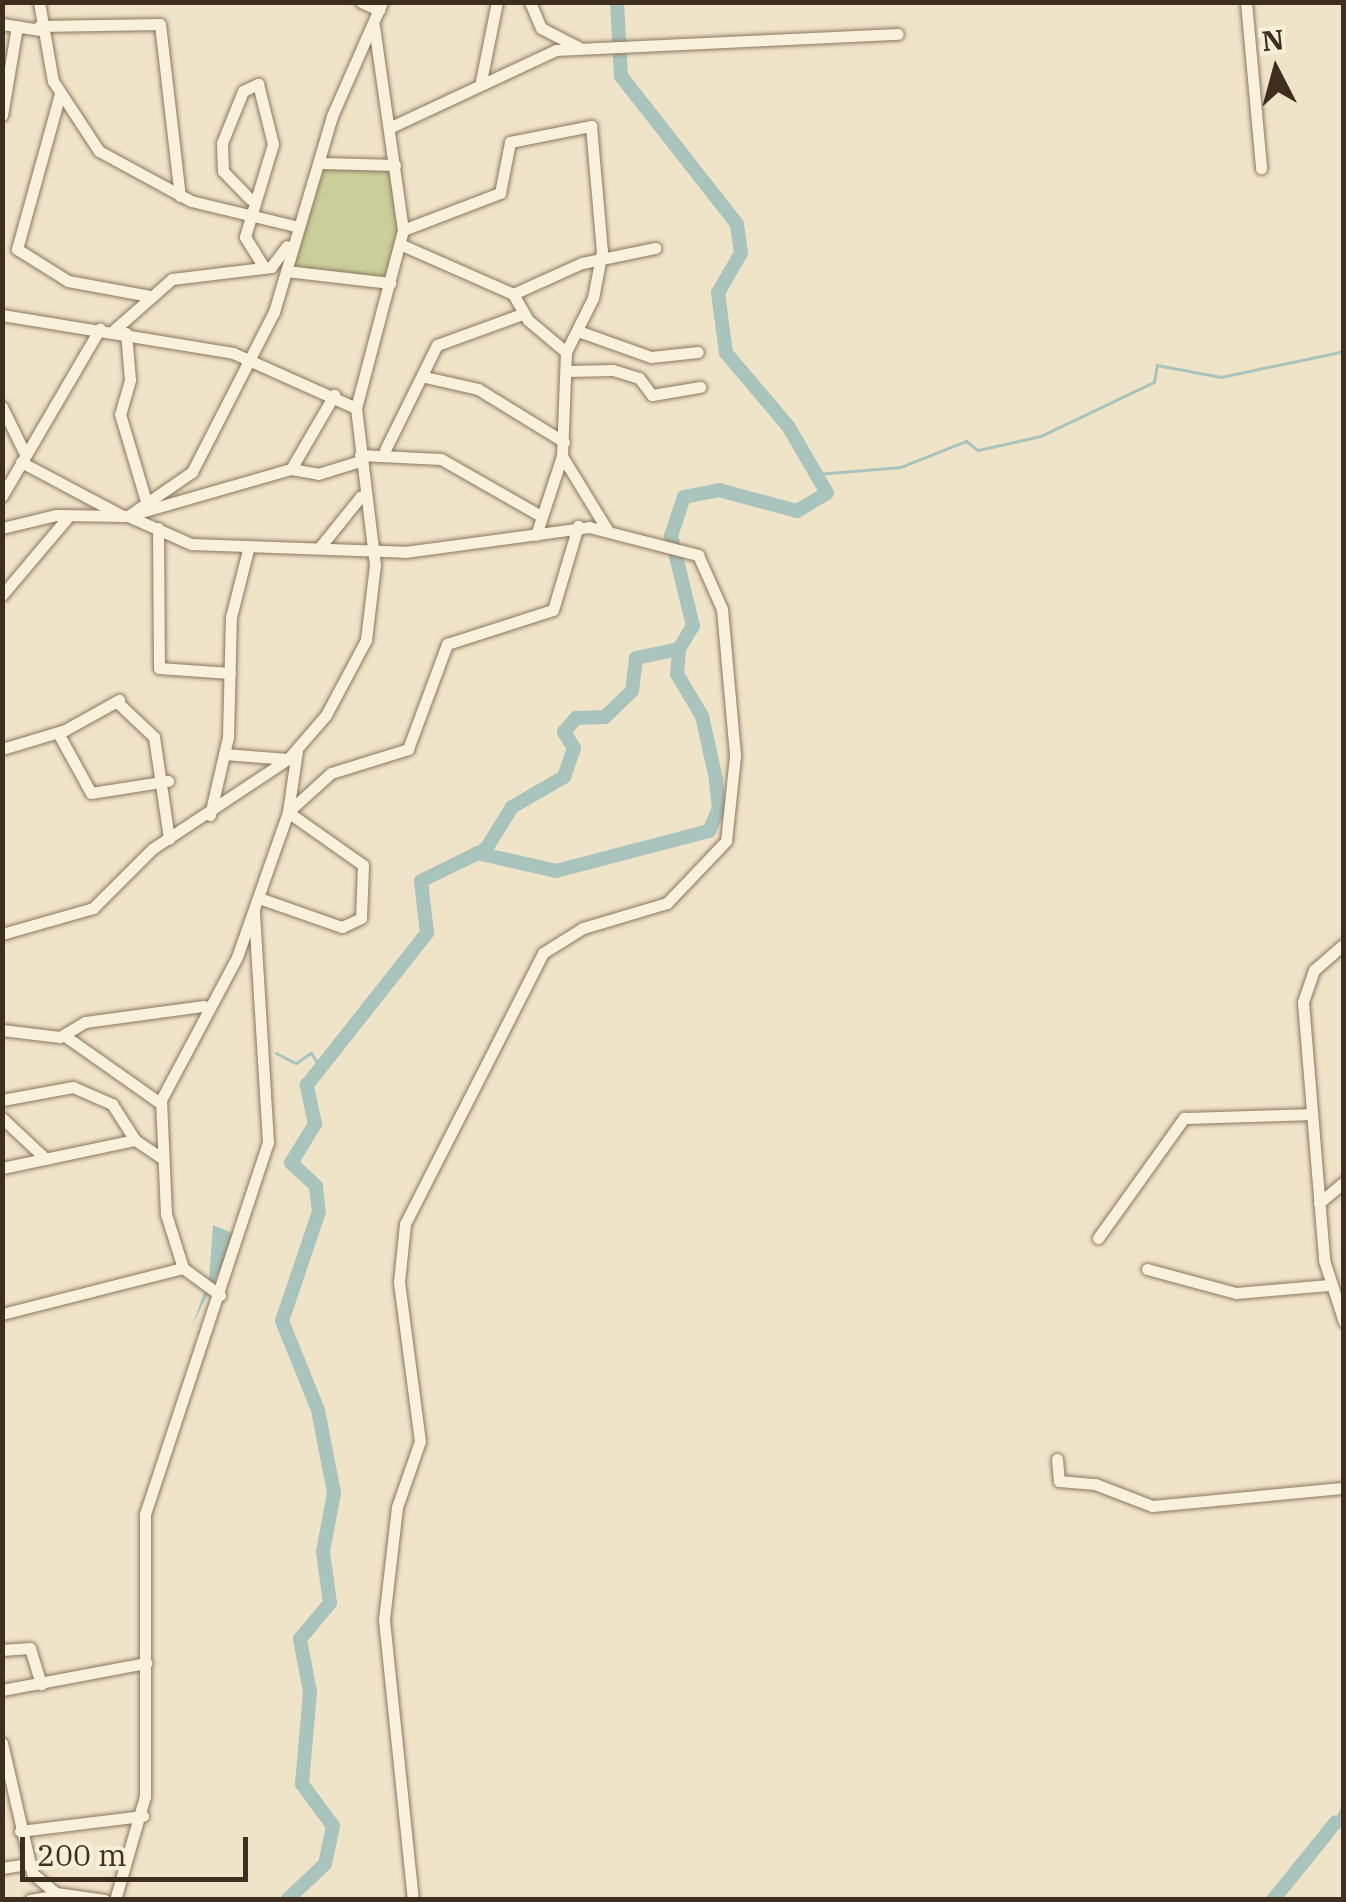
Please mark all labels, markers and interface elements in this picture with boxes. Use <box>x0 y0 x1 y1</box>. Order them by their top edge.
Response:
north arrow <box>1226 20 1326 120</box>
text: N <box>1260 20 1286 59</box>
scale bar <box>25 1817 252 1879</box>
text: 200 m <box>37 1835 127 1874</box>

